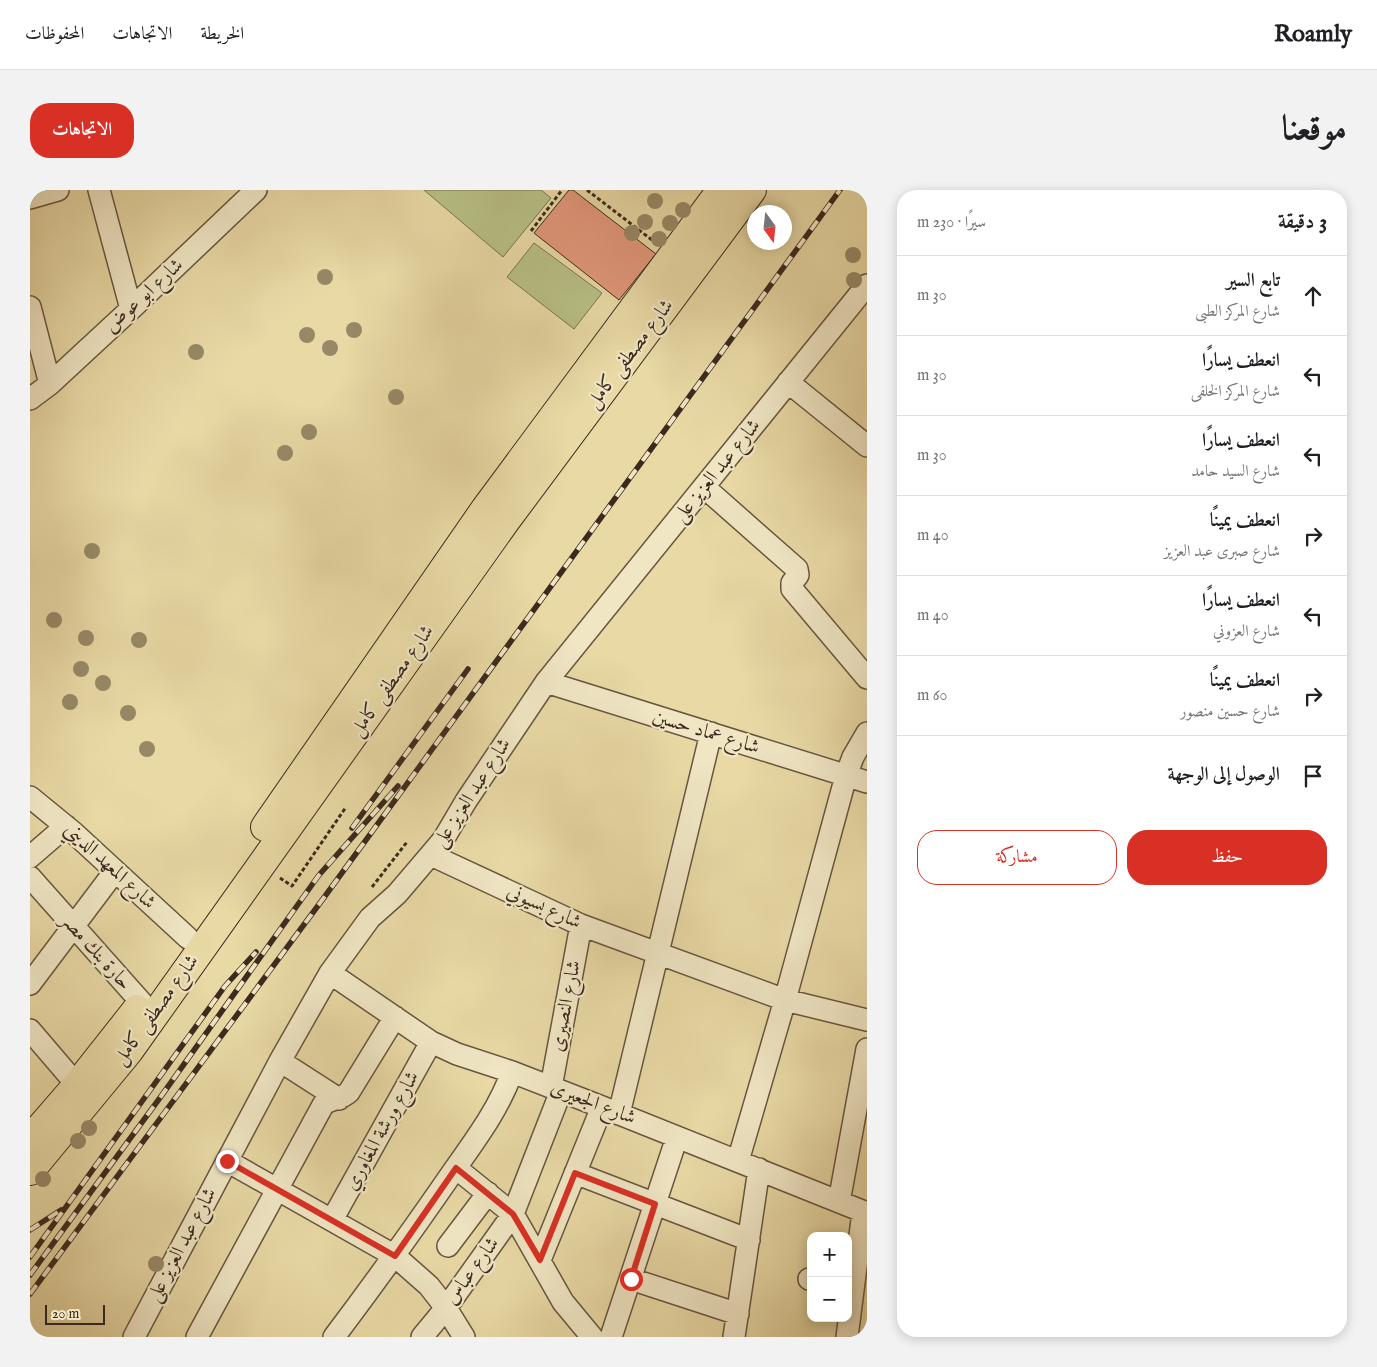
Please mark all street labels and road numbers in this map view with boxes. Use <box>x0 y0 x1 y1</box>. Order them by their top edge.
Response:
street label: شارع ابو عوض <box>99 253 192 342</box>
street label: شارع مصطفى كامل <box>581 294 683 416</box>
street label: شارع عبد العزيز على <box>668 414 769 530</box>
street label: شارع مصطفى كامل <box>344 620 443 744</box>
street label: شارع عماد حسين <box>648 704 763 764</box>
street label: شارع عبد العزيز على <box>427 733 520 855</box>
street label: شارع المعهد الديني <box>56 817 161 918</box>
street label: شارع بسيوني <box>501 879 585 939</box>
street label: حارة بنك مصر <box>54 907 137 996</box>
street label: شارع مصطفى كامل <box>107 950 208 1073</box>
street label: شارع النصيرى <box>545 958 591 1055</box>
street label: شارع ورشة المغاوري <box>339 1067 429 1197</box>
street label: شارع الجعيرى <box>545 1075 639 1134</box>
street label: شارع عبد العزيز على <box>141 1184 226 1308</box>
street label: شارع عباس <box>439 1232 508 1312</box>

